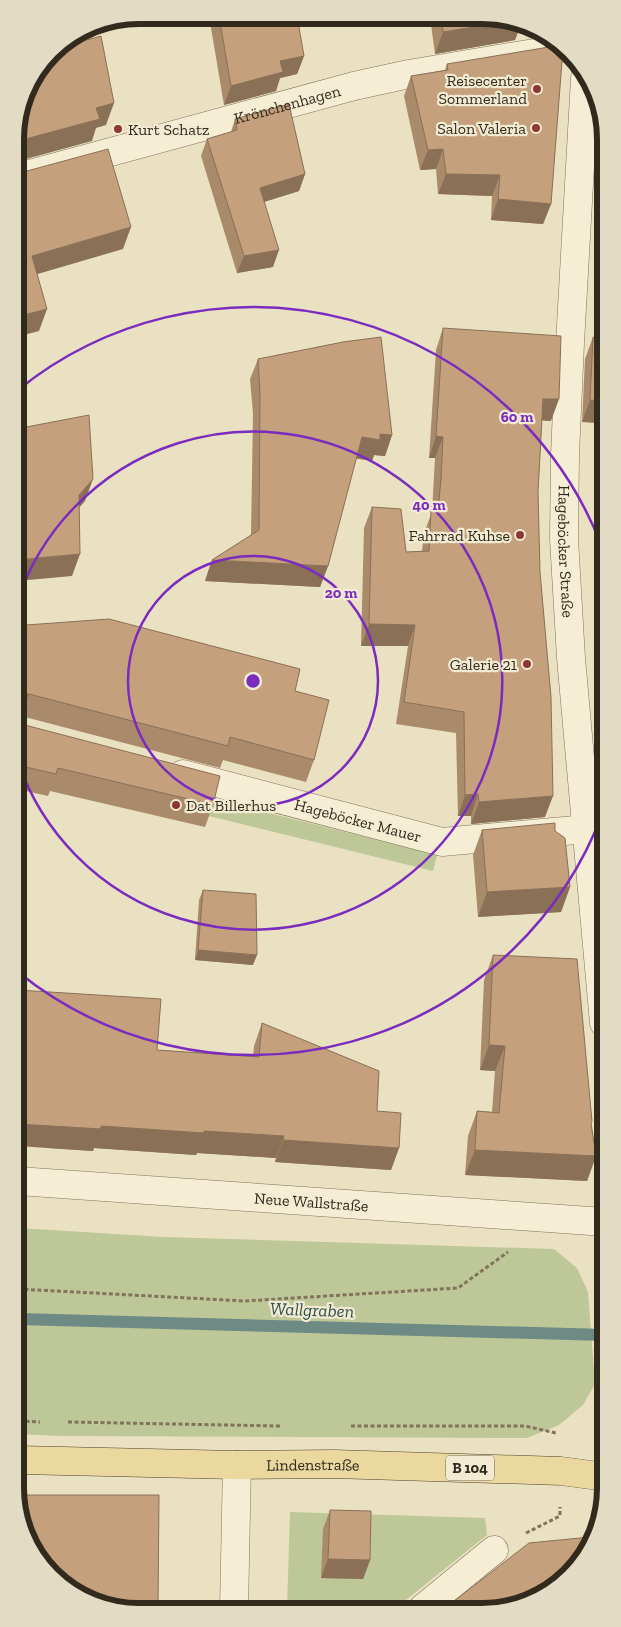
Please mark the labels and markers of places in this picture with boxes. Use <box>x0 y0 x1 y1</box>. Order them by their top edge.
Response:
place label: Reisecenter Sommerland <box>439 71 527 108</box>
marker: Reisecenter Sommerland <box>531 83 543 95</box>
place label: Salon Valeria <box>437 119 526 138</box>
place label: Kurt Schatz <box>128 120 209 139</box>
marker: Salon Valeria <box>530 122 542 134</box>
marker: Kurt Schatz <box>112 123 124 135</box>
place label: Fahrrad Kuhse <box>408 526 510 545</box>
marker: Fahrrad Kuhse <box>514 529 526 541</box>
place label: Galerie 21 <box>450 655 517 674</box>
marker: Galerie 21 <box>521 658 533 670</box>
centre of rings <box>244 672 262 690</box>
place label: Dat Billerhus <box>186 796 276 815</box>
marker: Dat Billerhus <box>170 799 182 811</box>

